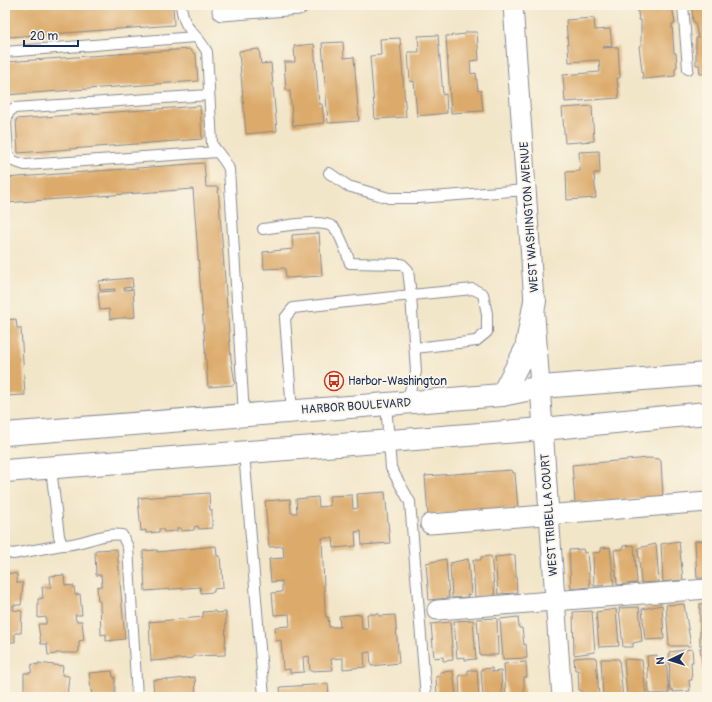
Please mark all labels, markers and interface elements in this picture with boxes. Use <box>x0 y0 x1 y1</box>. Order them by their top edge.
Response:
scale bar <box>24 22 78 48</box>
text: 20 m <box>30 29 59 44</box>
street label: WEST WASHINGTON AVENUE <box>517 141 542 293</box>
bus stop icon: Harbor-Washington <box>323 370 345 392</box>
place label: Harbor-Washington <box>348 374 447 389</box>
street label: HARBOR BOULEVARD <box>301 395 412 418</box>
street label: WEST TRIBELLA COURT <box>538 453 561 577</box>
north arrow <box>650 640 690 680</box>
text: N <box>654 656 667 665</box>

